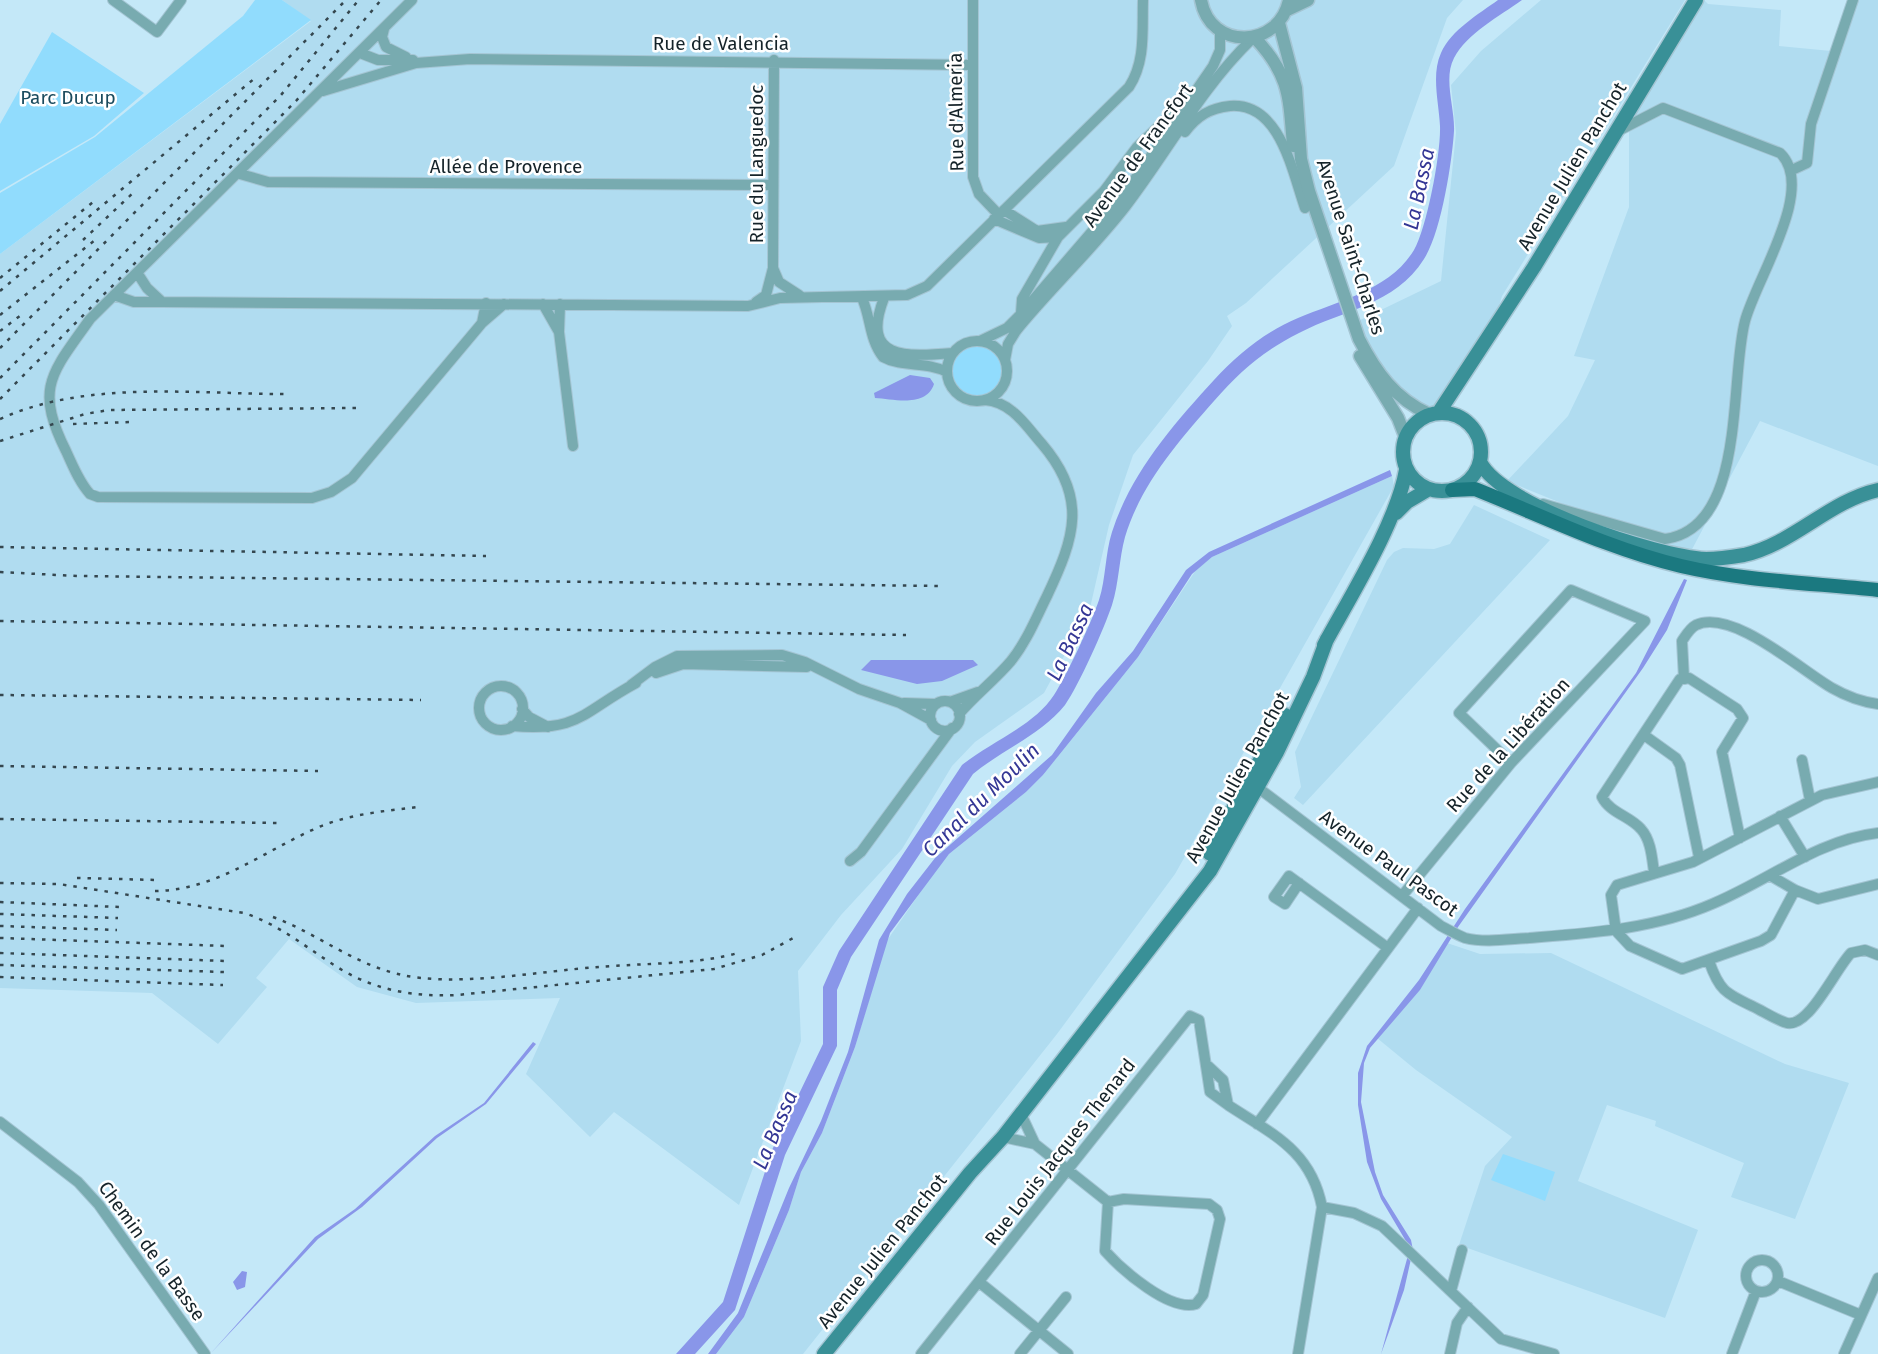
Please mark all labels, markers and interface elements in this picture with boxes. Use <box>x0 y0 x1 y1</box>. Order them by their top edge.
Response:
street label: Rue de Valencia <box>653 32 789 55</box>
street label: Rue d'Almeria <box>943 52 969 172</box>
street label: Avenue de Francfort <box>1078 78 1198 231</box>
street label: Avenue Julien Panchot <box>1513 78 1631 254</box>
street label: Rue du Languedoc <box>745 85 768 243</box>
park label: Parc Ducup <box>20 86 116 109</box>
water label: La Bassa <box>1398 146 1440 232</box>
street label: Allée de Provence <box>430 155 582 178</box>
street label: Avenue Saint-Charles <box>1312 156 1390 338</box>
water label: La Bassa <box>1041 599 1099 685</box>
street label: Rue de la Libération <box>1441 673 1575 817</box>
street label: Avenue Julien Panchot <box>1180 687 1294 867</box>
water label: Canal du Moulin <box>917 737 1045 863</box>
street label: Avenue Paul Pascot <box>1315 805 1463 921</box>
street label: Rue Louis Jacques Thenard <box>980 1054 1140 1250</box>
water label: La Bassa <box>747 1087 803 1173</box>
street label: Avenue Julien Panchot <box>813 1169 951 1333</box>
street label: Chemin de la Basse <box>94 1177 210 1325</box>

